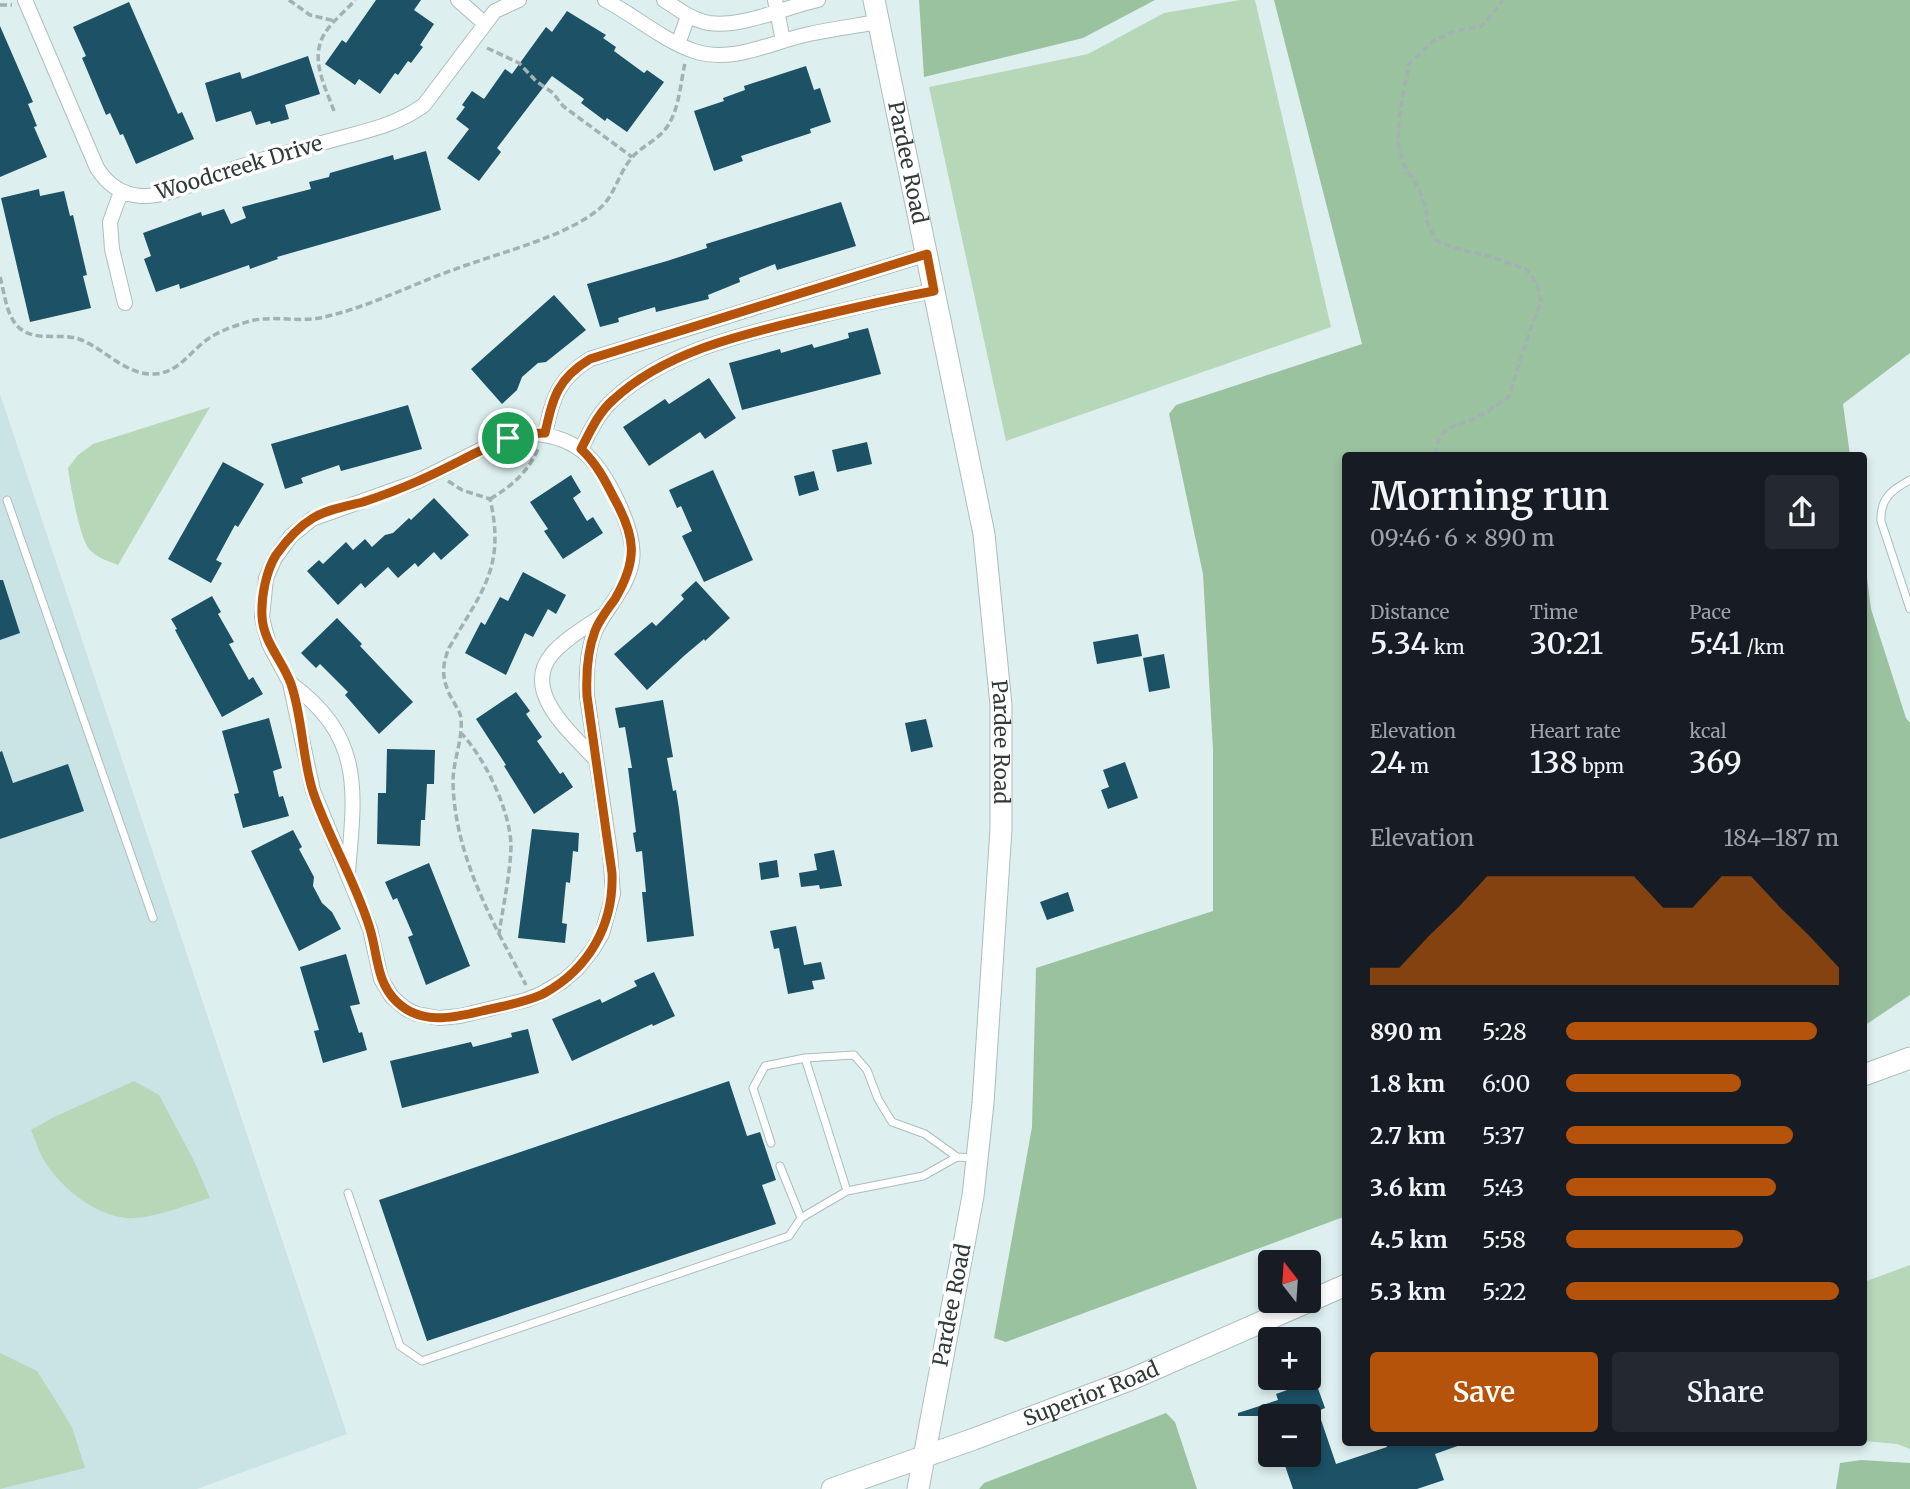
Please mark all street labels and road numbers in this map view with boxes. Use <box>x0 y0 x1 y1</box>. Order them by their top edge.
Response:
street label: Pardee Road <box>882 99 934 226</box>
street label: Woodcreek Drive <box>151 129 326 206</box>
street label: Pardee Road <box>986 678 1015 805</box>
street label: Pardee Road <box>926 1241 977 1369</box>
street label: Superior Road <box>1019 1355 1163 1432</box>

